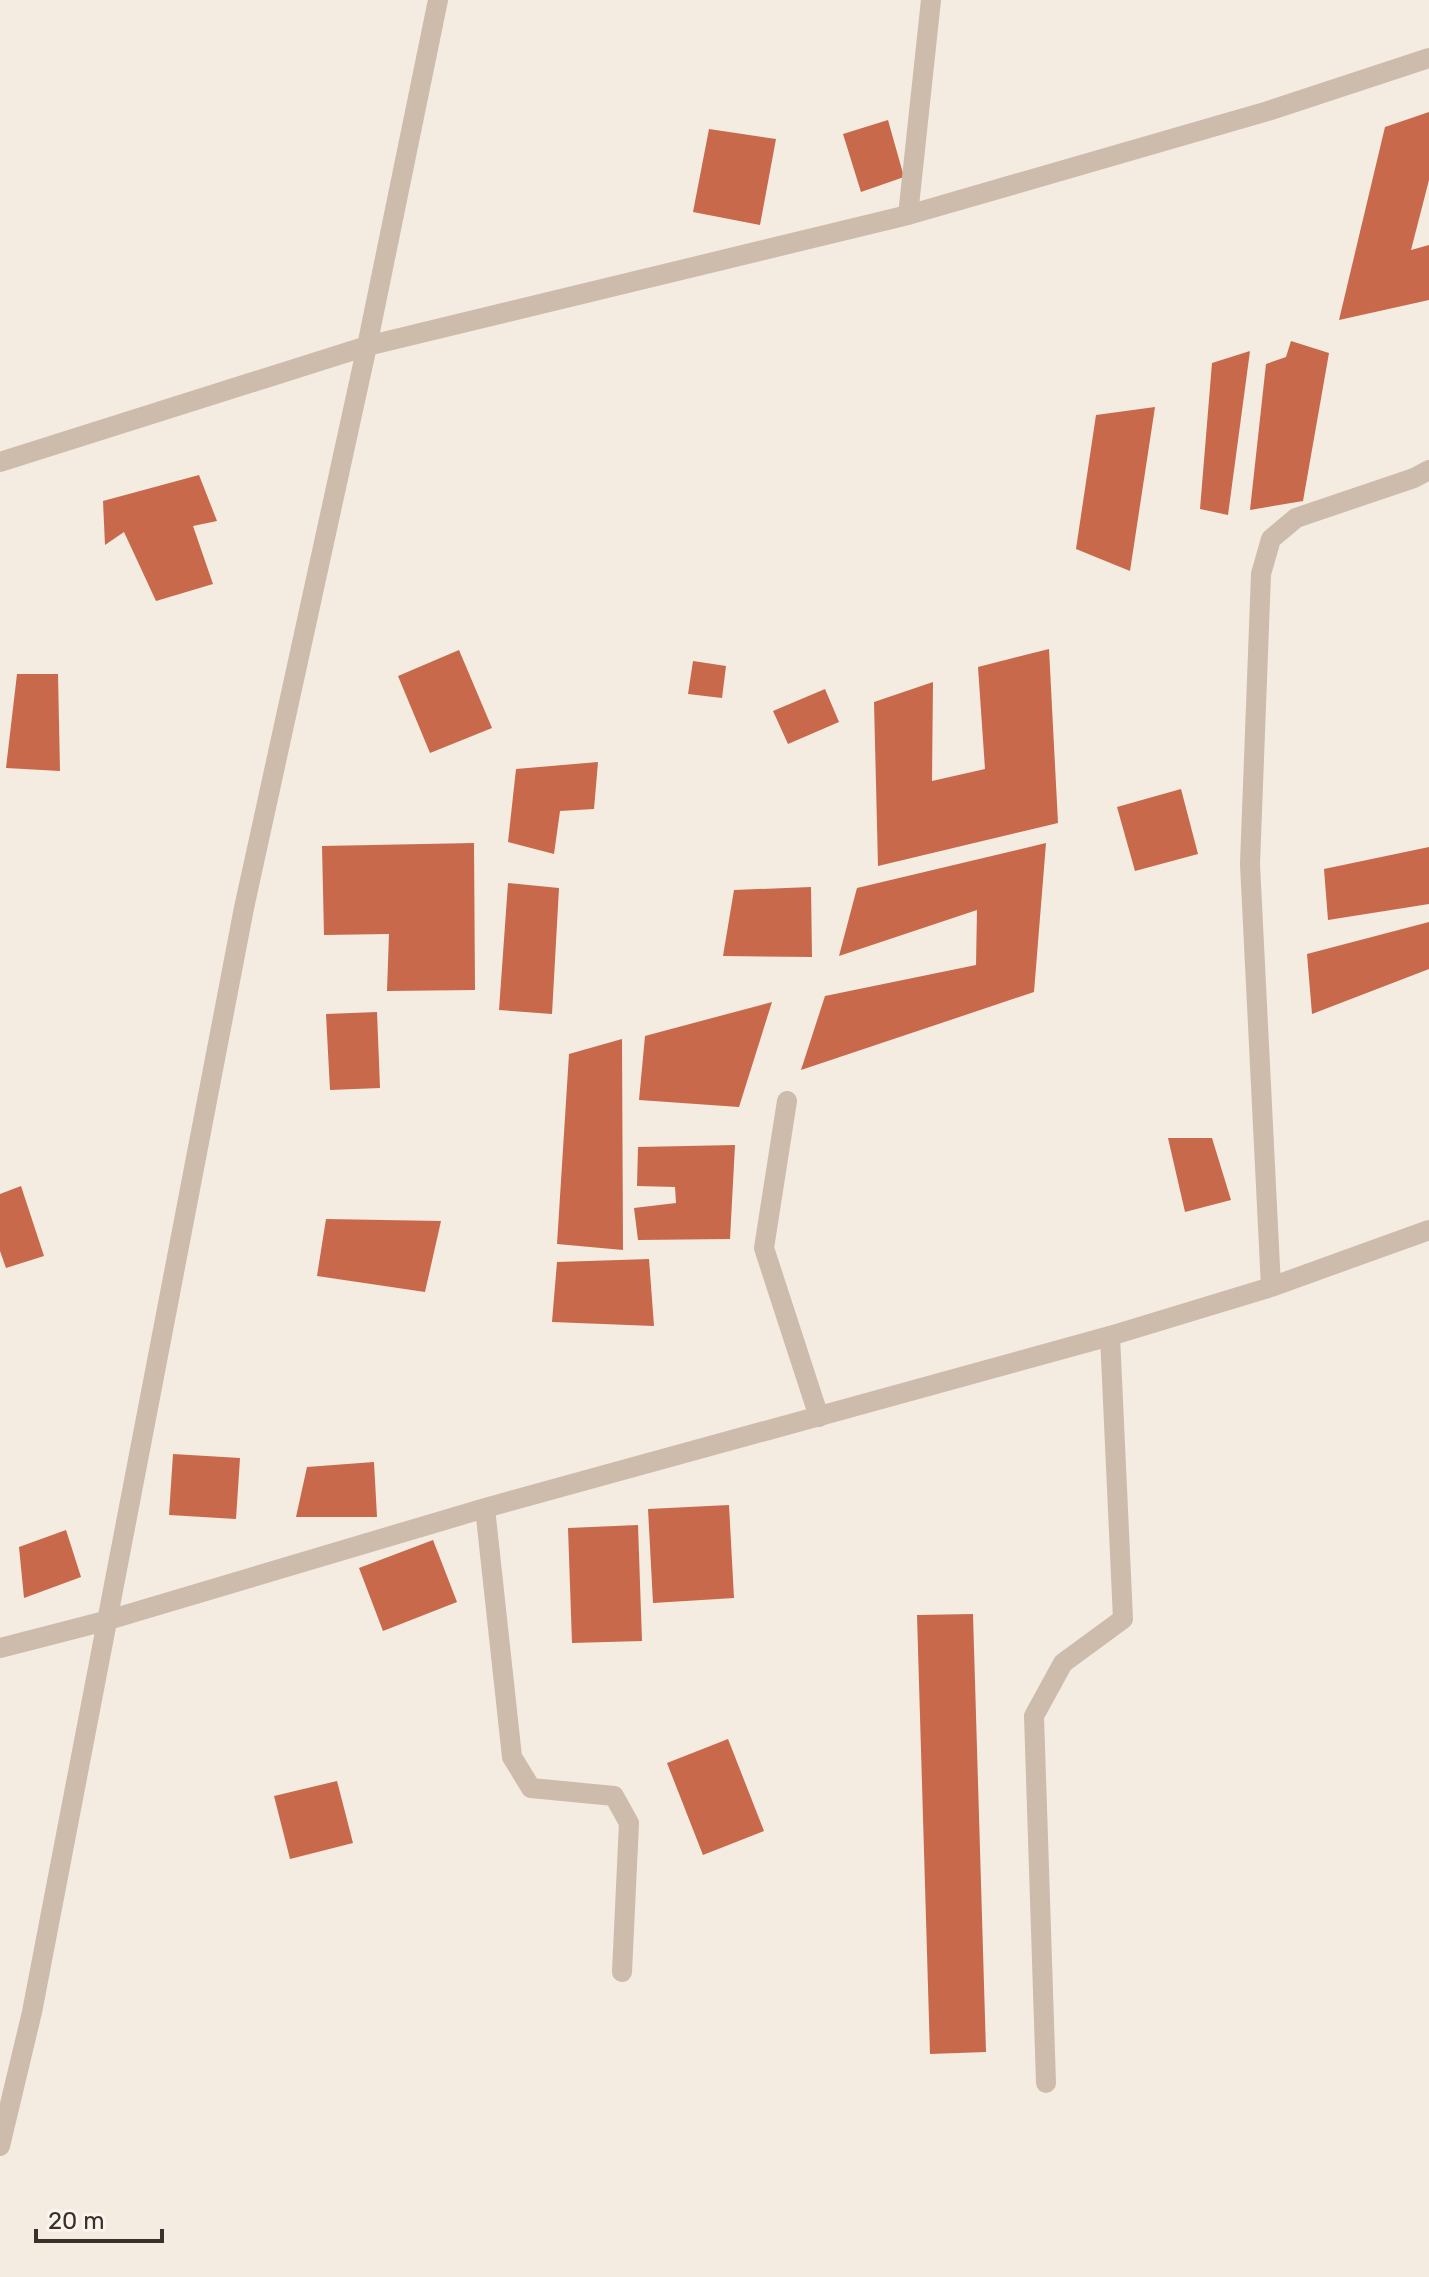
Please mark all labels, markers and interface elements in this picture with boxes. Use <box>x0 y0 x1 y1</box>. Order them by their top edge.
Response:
scale bar <box>36 2193 162 2243</box>
text: 20 m <box>48 2207 105 2235</box>

